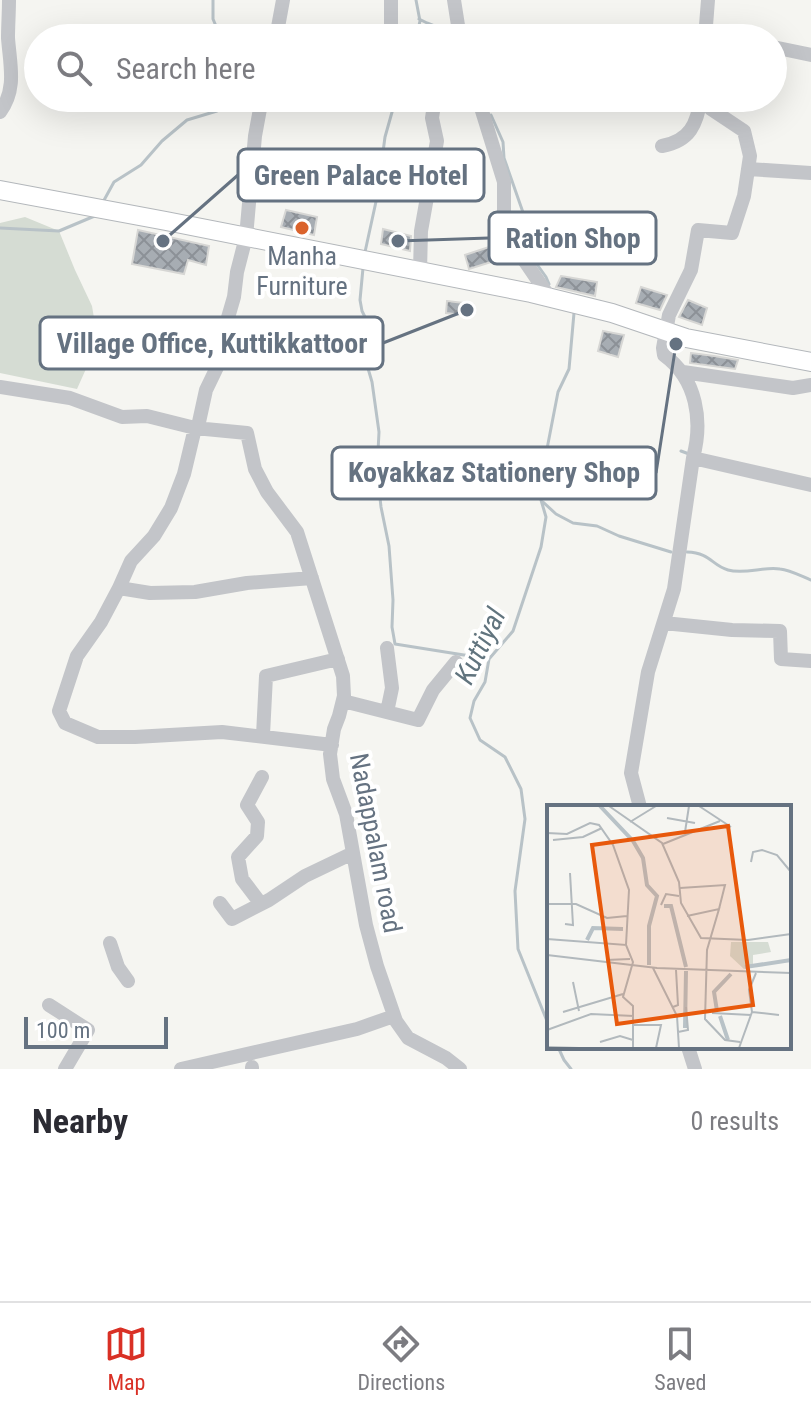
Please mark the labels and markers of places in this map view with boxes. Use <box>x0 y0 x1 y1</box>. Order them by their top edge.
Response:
callout: Green Palace Hotel <box>238 149 484 201</box>
callout: Ration Shop <box>489 212 656 264</box>
marker: Manha Furniture <box>293 219 311 237</box>
place label: Manha Furniture <box>256 241 348 301</box>
callout: Village Office, Kuttikkattoor <box>40 317 383 369</box>
callout: Koyakkaz Stationery Shop <box>332 447 656 499</box>

